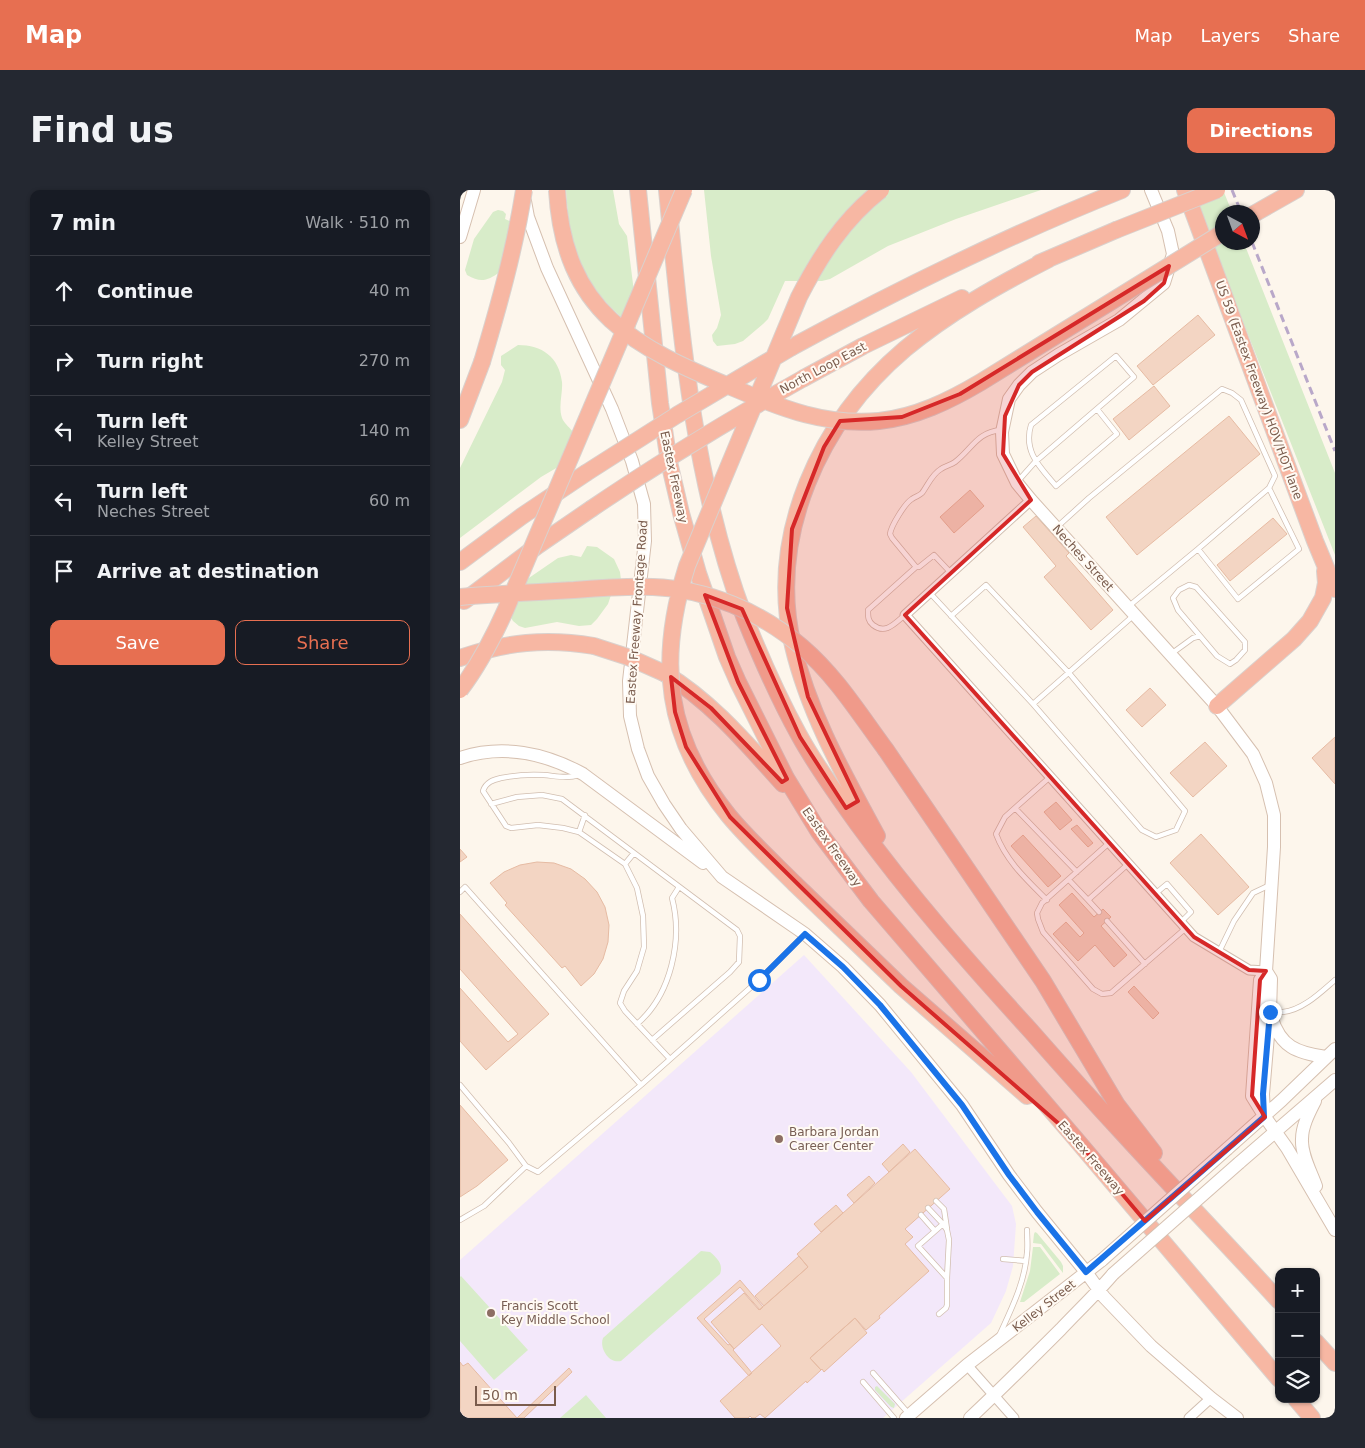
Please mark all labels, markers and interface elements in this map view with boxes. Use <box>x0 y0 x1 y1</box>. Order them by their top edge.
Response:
text: Map <box>25 21 82 49</box>
text: Map <box>1134 25 1172 46</box>
text: Layers <box>1200 25 1260 46</box>
text: Share <box>1288 25 1340 46</box>
button: Directions <box>1187 108 1335 153</box>
text: Find us <box>30 110 174 150</box>
north arrow <box>1215 205 1260 250</box>
text: 7 min <box>50 211 116 235</box>
text: Walk · 510 m <box>305 213 410 232</box>
icon: ahead <box>50 277 78 305</box>
street label: US 59 (Eastex Freeway) HOV/HOT lane <box>1213 279 1305 501</box>
text: Continue <box>97 280 193 302</box>
text: 40 m <box>369 281 410 300</box>
street label: North Loop East <box>777 339 869 397</box>
icon: right <box>50 347 78 375</box>
text: Turn right <box>97 350 203 372</box>
text: 270 m <box>359 351 410 370</box>
text: Turn left <box>97 410 188 432</box>
icon: left <box>50 417 78 445</box>
text: 140 m <box>359 421 410 440</box>
street label: Eastex Freeway <box>657 430 691 524</box>
text: Kelley Street <box>97 432 198 451</box>
text: Turn left <box>97 480 188 502</box>
icon: left <box>50 487 78 515</box>
text: 60 m <box>369 491 410 510</box>
text: Neches Street <box>97 502 210 521</box>
street label: Eastex Freeway Frontage Road <box>624 520 650 704</box>
street label: Neches Street <box>1050 522 1117 594</box>
icon: arrive <box>50 557 78 585</box>
text: Arrive at destination <box>97 560 319 582</box>
button: Save <box>50 620 225 665</box>
button: Share <box>235 620 410 665</box>
street label: Eastex Freeway <box>799 805 865 889</box>
route start <box>748 969 771 992</box>
route end <box>1259 1001 1282 1024</box>
street label: Eastex Freeway <box>1055 1118 1127 1198</box>
place label: Barbara Jordan Career Center <box>789 1125 879 1153</box>
marker: Barbara Jordan Career Center <box>773 1133 785 1145</box>
map controls <box>1275 1268 1320 1403</box>
button: + <box>1275 1268 1320 1313</box>
street label: Kelley Street <box>1010 1277 1079 1335</box>
place label: Francis Scott Key Middle School <box>501 1299 610 1327</box>
marker: Francis Scott Key Middle School <box>485 1307 497 1319</box>
button: − <box>1275 1313 1320 1358</box>
button: layers <box>1275 1358 1320 1403</box>
scale bar <box>475 1383 556 1406</box>
text: 50 m <box>482 1387 518 1403</box>

